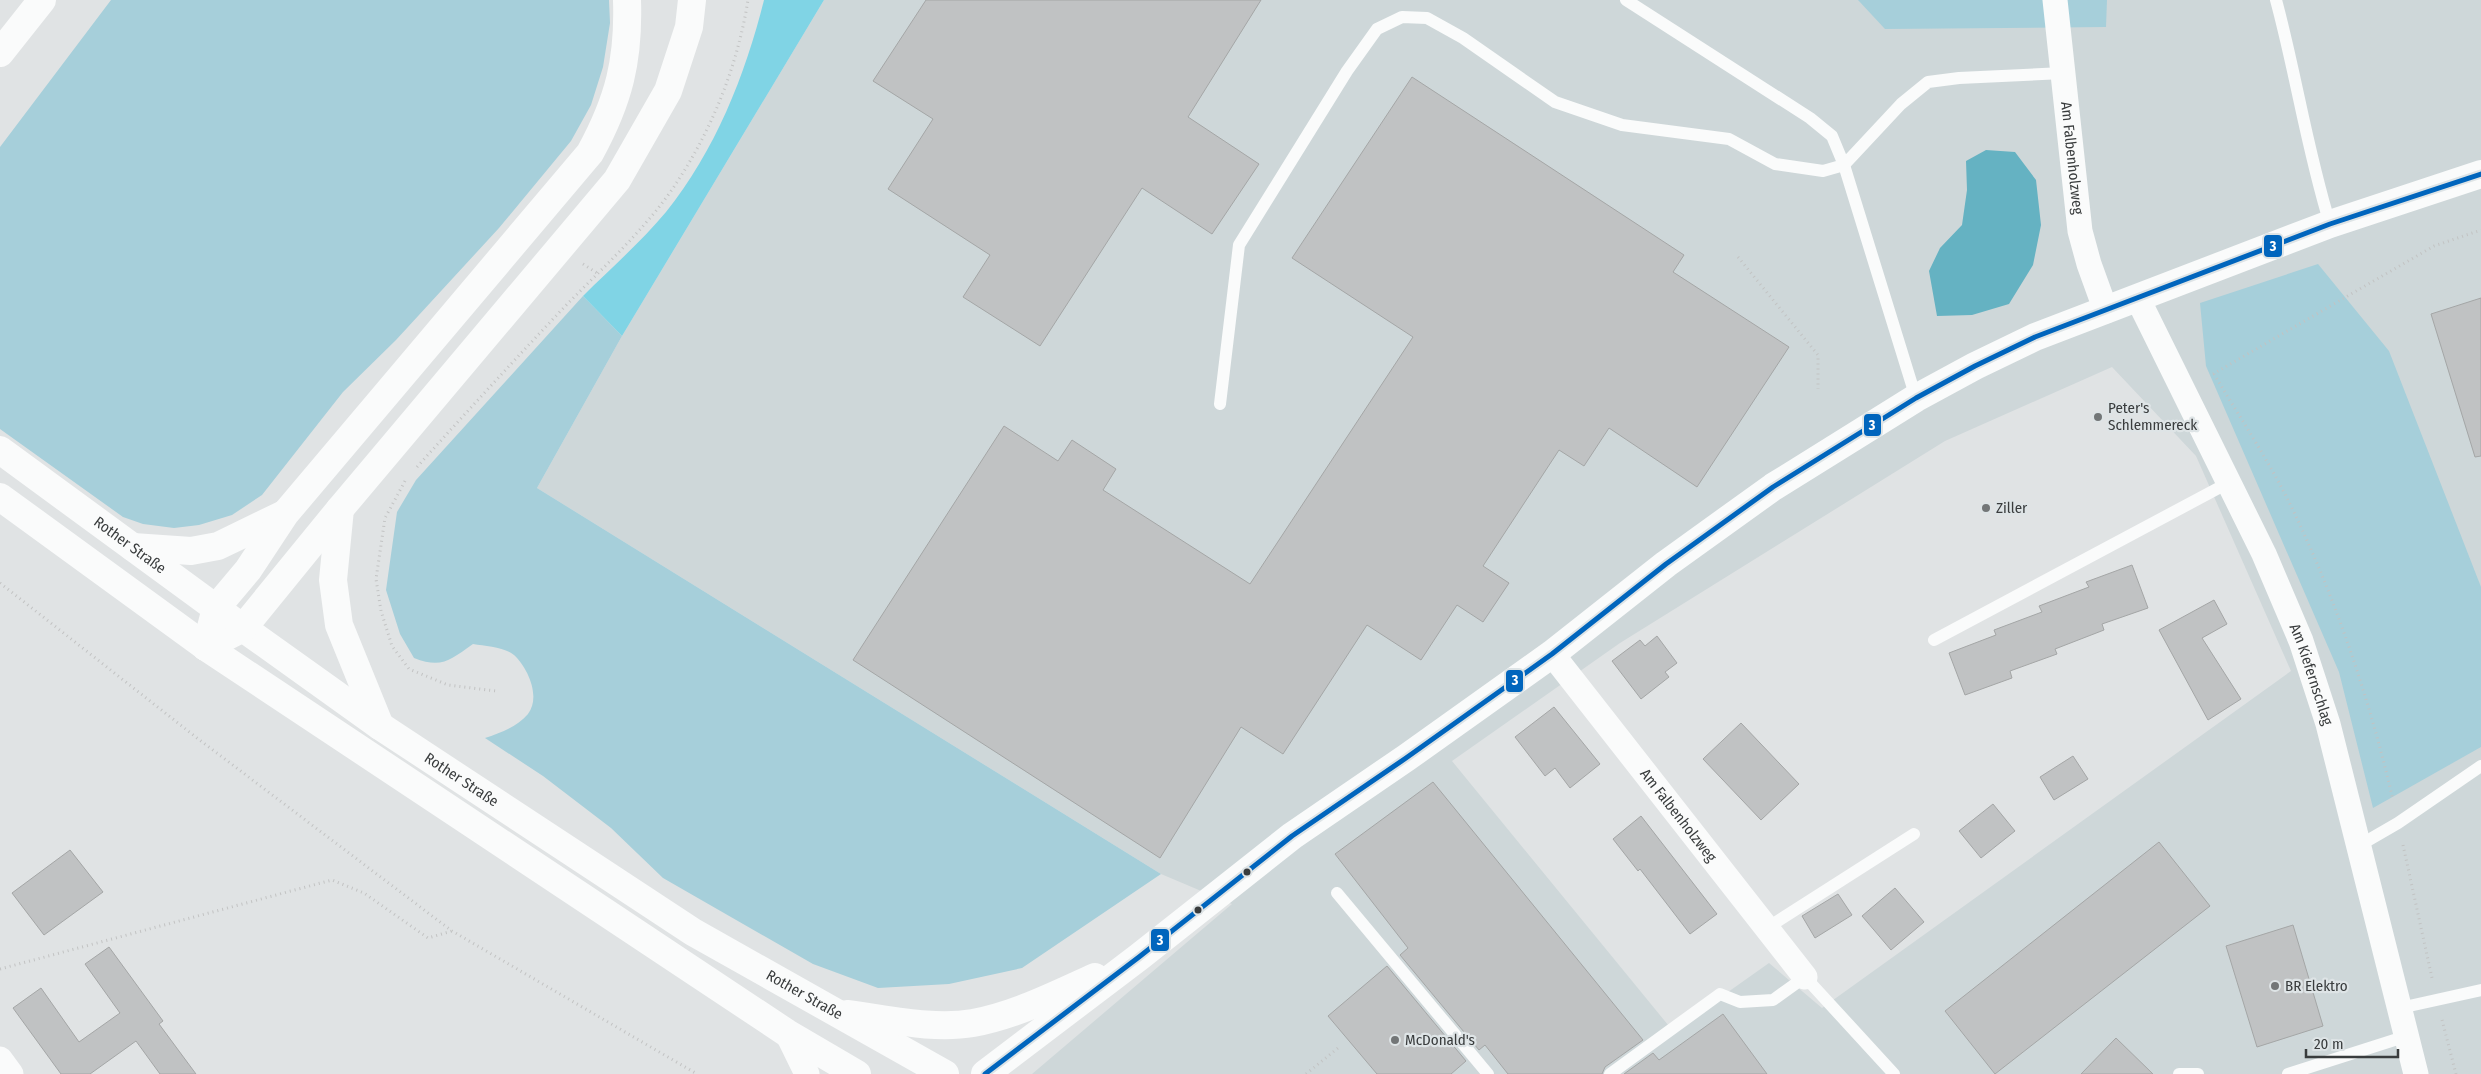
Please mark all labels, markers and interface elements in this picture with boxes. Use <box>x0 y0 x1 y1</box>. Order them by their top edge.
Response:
street label: Am Falbenholzweg <box>2057 101 2087 215</box>
line badge: 3 <box>2263 234 2283 258</box>
text: 3 <box>2269 238 2277 255</box>
place label: Peter's Schlemmereck <box>2108 399 2197 434</box>
marker: Peter's Schlemmereck <box>2092 411 2104 423</box>
line badge: 3 <box>1863 413 1882 437</box>
text: 3 <box>1868 417 1876 434</box>
place label: Ziller <box>1996 499 2028 517</box>
marker: Ziller <box>1980 502 1992 514</box>
street label: Rother Straße <box>90 513 169 577</box>
street label: Am Kiefernschlag <box>2286 621 2337 728</box>
line badge: 3 <box>1505 669 1524 693</box>
text: 3 <box>1511 672 1519 689</box>
street label: Rother Straße <box>421 749 502 810</box>
street label: Am Falbenholzweg <box>1636 765 1720 866</box>
unlabelled marker <box>1242 867 1252 877</box>
unlabelled marker <box>1193 905 1203 915</box>
line badge: 3 <box>1150 928 1170 952</box>
text: 3 <box>1156 932 1164 949</box>
street label: Rother Straße <box>763 966 846 1023</box>
place label: BR Elektro <box>2285 977 2348 995</box>
marker: BR Elektro <box>2269 980 2281 992</box>
scale bar <box>2306 1026 2398 1058</box>
place label: McDonald's <box>1405 1031 1475 1049</box>
marker: McDonald's <box>1389 1034 1401 1046</box>
text: 20 m <box>2314 1035 2344 1053</box>

